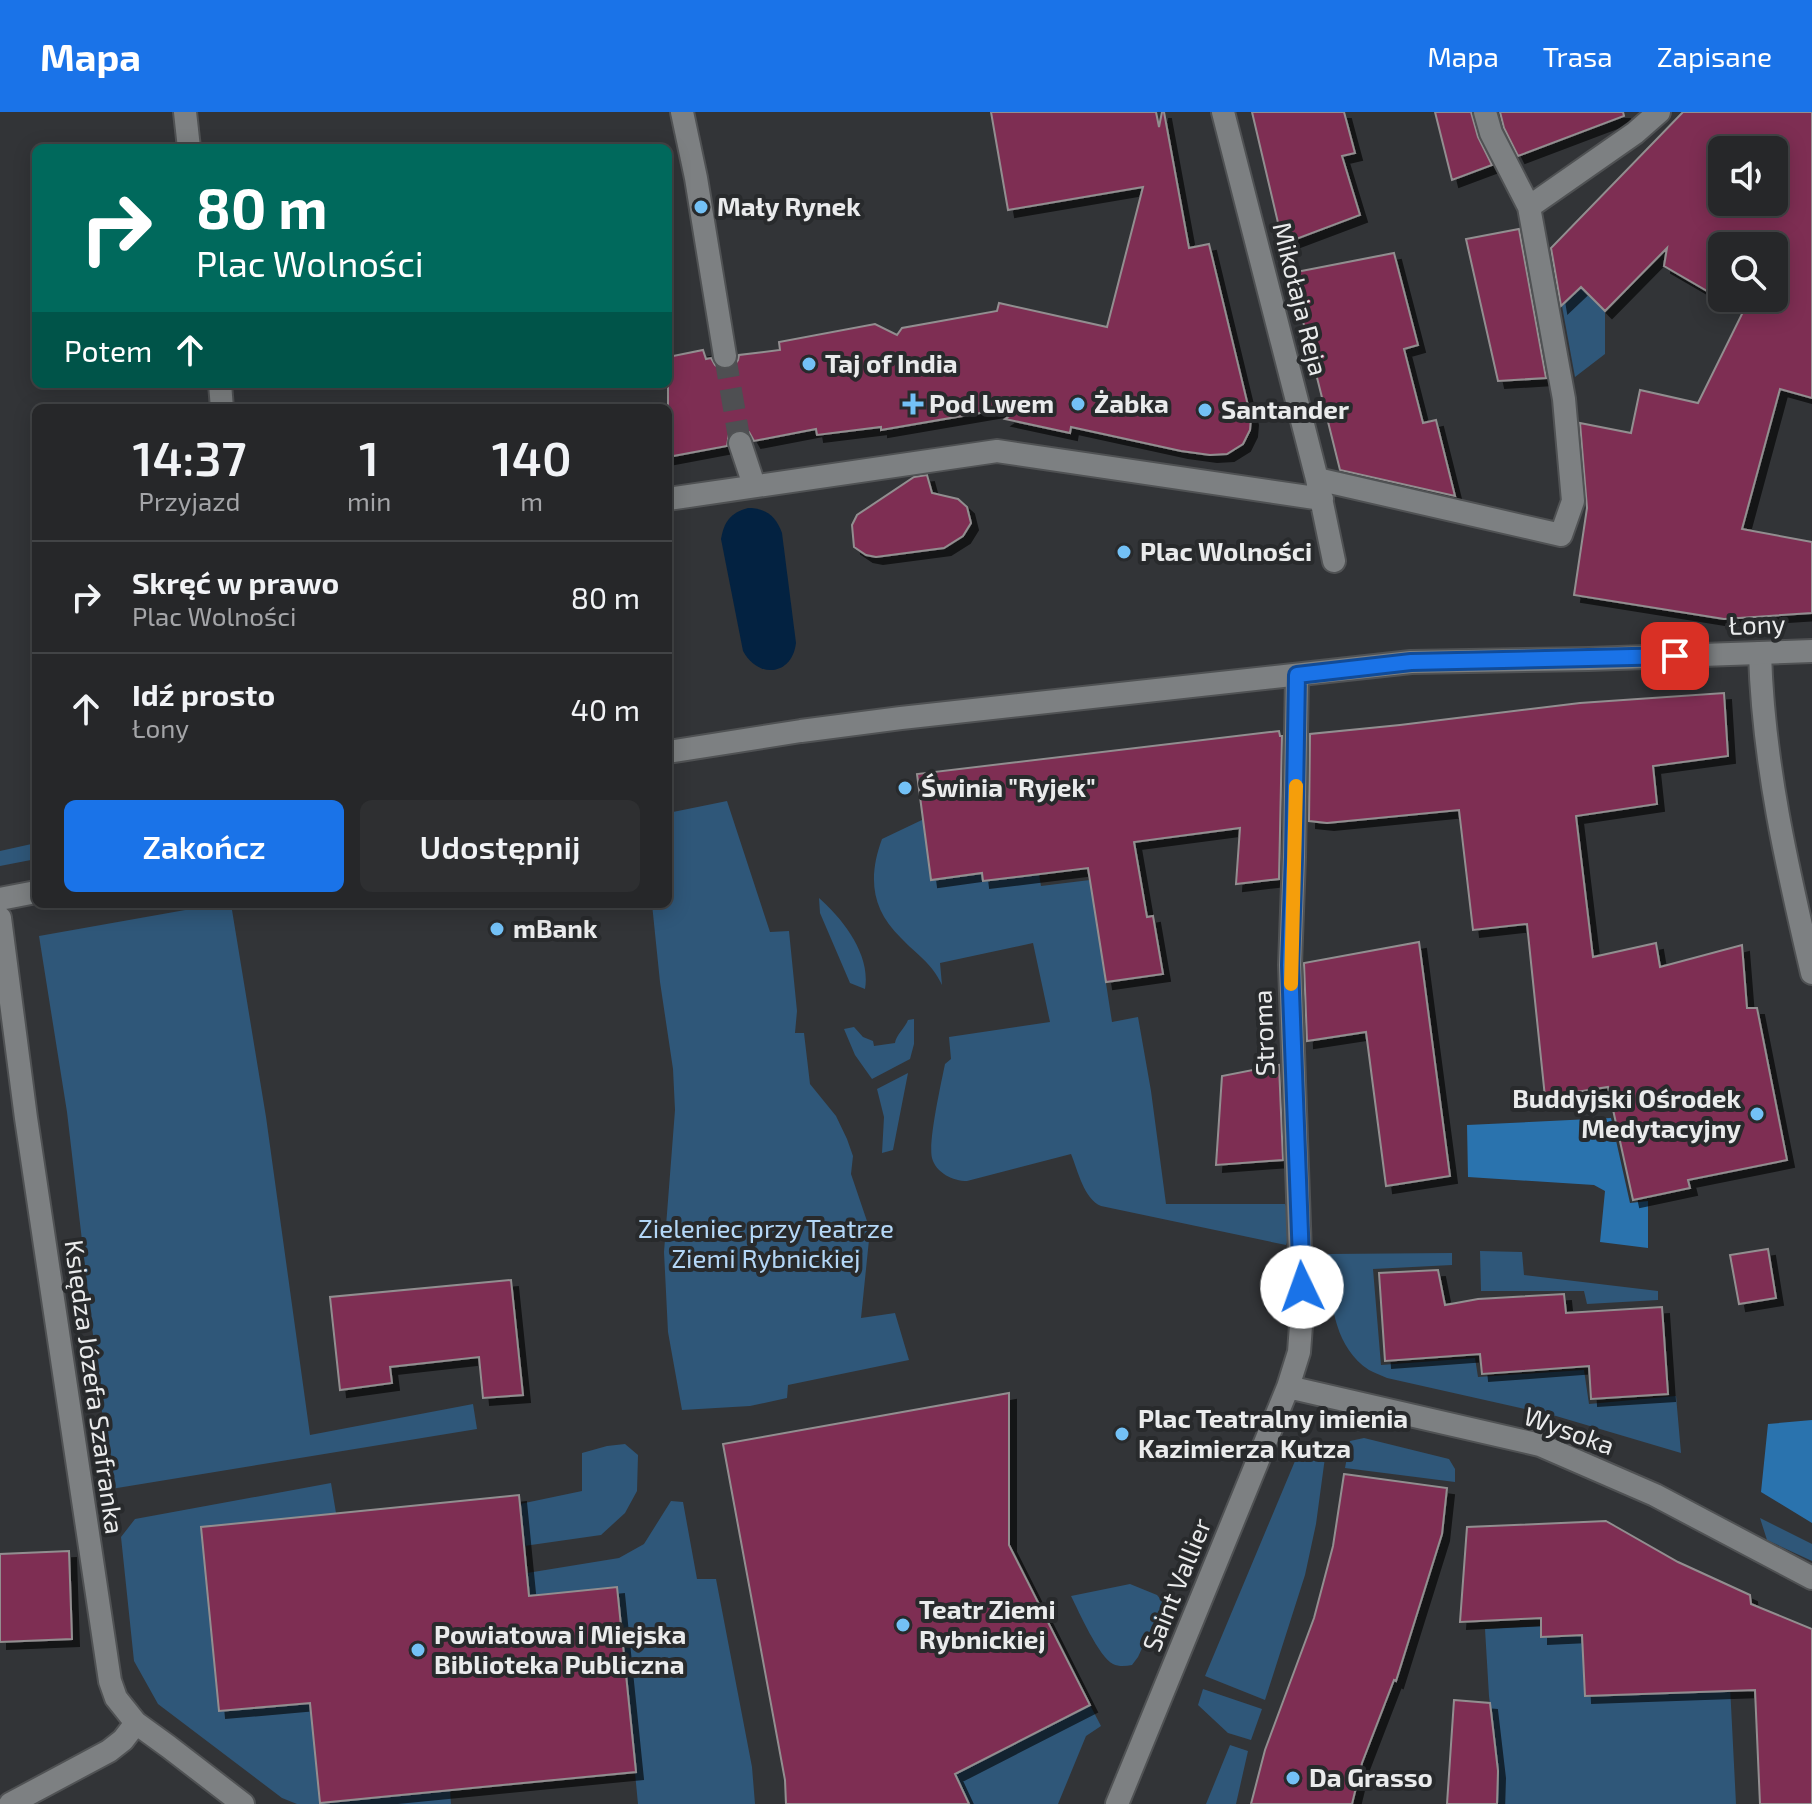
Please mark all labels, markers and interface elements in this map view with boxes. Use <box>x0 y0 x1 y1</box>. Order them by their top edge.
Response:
text: Mapa <box>40 33 141 79</box>
text: Mapa <box>1427 39 1499 73</box>
text: Trasa <box>1543 39 1613 73</box>
text: Zapisane <box>1657 39 1772 73</box>
map controls <box>1708 136 1788 312</box>
button: sound <box>1708 136 1788 216</box>
text: 80 m <box>196 173 328 240</box>
icon: right <box>64 176 168 280</box>
place label: Mały Rynek <box>717 190 861 222</box>
marker: Mały Rynek <box>692 198 710 216</box>
street label: Mikołaja Reja <box>1267 219 1335 379</box>
button: search <box>1708 232 1788 312</box>
text: Plac Wolności <box>196 241 424 284</box>
icon: ahead <box>168 328 212 372</box>
text: Potem <box>64 332 152 368</box>
place label: Taj of India <box>825 347 958 378</box>
marker: Taj of India <box>800 355 818 373</box>
place label: Pod Lwem <box>929 387 1054 418</box>
place label: Żabka <box>1094 387 1169 418</box>
place label: Santander <box>1221 393 1349 424</box>
marker: Pod Lwem <box>904 395 922 413</box>
marker: Żabka <box>1069 395 1087 413</box>
marker: Santander <box>1196 401 1214 419</box>
text: 14:37 <box>132 428 247 486</box>
text: 1 <box>359 428 379 486</box>
text: 140 <box>492 428 572 486</box>
text: Przyjazd <box>139 485 240 516</box>
text: min <box>347 485 391 516</box>
text: m <box>520 485 543 516</box>
place label: Plac Wolności <box>1140 535 1312 566</box>
marker: Plac Wolności <box>1115 543 1133 561</box>
text: Skręć w prawo <box>132 564 339 600</box>
icon: right <box>64 575 108 619</box>
text: 80 m <box>571 579 640 615</box>
text: Plac Wolności <box>132 600 296 631</box>
street label: Łony <box>1728 607 1786 640</box>
pin <box>1641 622 1709 690</box>
icon: arrive <box>1653 634 1697 678</box>
text: Idź prosto <box>132 676 275 712</box>
icon: ahead <box>64 687 108 731</box>
text: 40 m <box>570 691 640 727</box>
text: Łony <box>132 712 189 743</box>
place label: Świnia "Ryjek" <box>921 771 1096 803</box>
marker: Świnia "Ryjek" <box>896 779 914 797</box>
button: Zakończ <box>64 800 344 892</box>
button: Udostępnij <box>360 800 640 892</box>
place label: mBank <box>513 912 598 943</box>
marker: mBank <box>488 920 506 938</box>
street label: Stroma <box>1246 989 1279 1077</box>
place label: Buddyjski Ośrodek Medytacyjny <box>1512 1082 1741 1144</box>
marker: Buddyjski Ośrodek Medytacyjny <box>1748 1105 1766 1123</box>
park label: Zieleniec przy Teatrze Ziemi Rybnickiej <box>638 1212 894 1273</box>
street label: Księdza Józefa Szafranka <box>59 1238 131 1536</box>
position arrow <box>1260 1245 1344 1329</box>
street label: Wysoka <box>1520 1399 1619 1460</box>
place label: Plac Teatralny imienia Kazimierza Kutza <box>1138 1402 1408 1463</box>
marker: Plac Teatralny imienia Kazimierza Kutza <box>1113 1425 1131 1443</box>
street label: Saint Vallier <box>1135 1513 1216 1656</box>
place label: Teatr Ziemi Rybnickiej <box>919 1593 1056 1655</box>
marker: Teatr Ziemi Rybnickiej <box>894 1616 912 1634</box>
place label: Powiatowa i Miejska Biblioteka Publiczna <box>434 1618 686 1679</box>
marker: Powiatowa i Miejska Biblioteka Publiczna <box>409 1641 427 1659</box>
place label: Da Grasso <box>1309 1761 1433 1792</box>
marker: Da Grasso <box>1284 1769 1302 1787</box>

